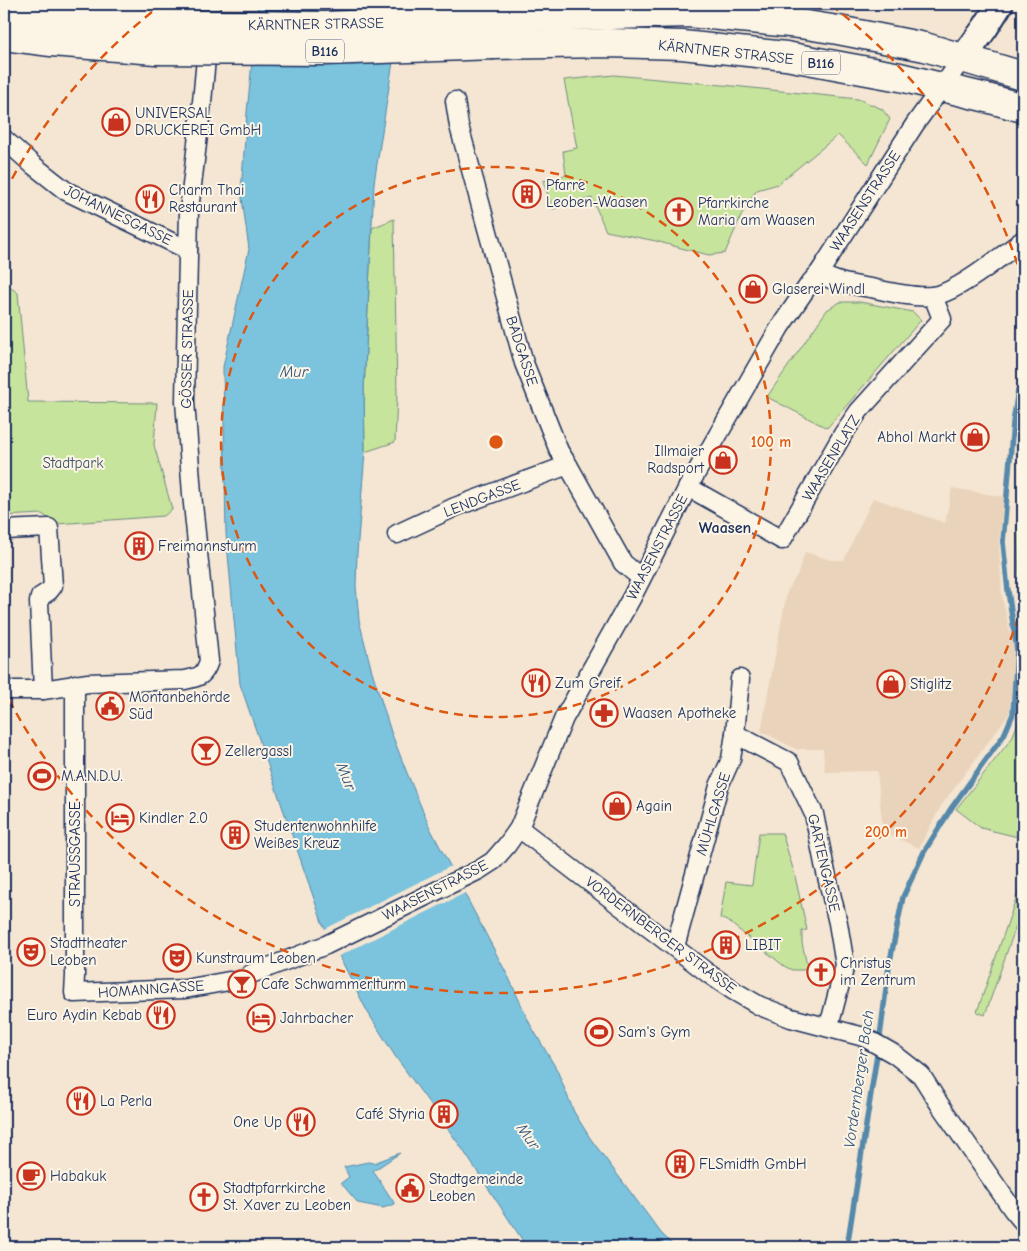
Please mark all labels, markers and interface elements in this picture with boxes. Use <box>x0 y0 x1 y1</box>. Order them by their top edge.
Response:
street label: KÄRNTNER STRASSE <box>248 14 384 34</box>
street label: KÄRNTNER STRASSE <box>657 36 795 68</box>
road number: B116 <box>306 40 344 62</box>
road number: B116 <box>802 52 840 74</box>
place label: UNIVERSAL DRUCKEREI GmbH <box>135 104 261 139</box>
shop icon: UNIVERSAL DRUCKEREI GmbH <box>101 107 131 137</box>
street label: WAASENSTRASSE <box>826 147 904 255</box>
place label: Pfarre Leoben-Waasen <box>546 176 648 211</box>
building icon: Pfarre Leoben-Waasen <box>512 179 542 209</box>
street label: JOHANNESGASSE <box>61 181 175 249</box>
place label: Charm Thai Restaurant <box>169 181 244 216</box>
restaurant icon: Charm Thai Restaurant <box>135 184 165 214</box>
place label: Pfarrkirche Maria am Waasen <box>698 194 815 229</box>
church icon: Pfarrkirche Maria am Waasen <box>664 197 694 227</box>
shop icon: Glaserei Windl <box>738 274 768 304</box>
place label: Glaserei Windl <box>772 280 865 298</box>
street label: GÖSSER STRASSE <box>177 289 197 409</box>
street label: BADGASSE <box>502 314 542 388</box>
water label: Mur <box>279 363 309 381</box>
street label: WAASENPLATZ <box>798 412 864 504</box>
shop icon: Abhol Markt <box>960 422 990 452</box>
place label: Abhol Markt <box>877 428 957 446</box>
centre of rings <box>487 433 505 451</box>
text: 100 m <box>751 433 791 451</box>
place label: Illmaier Radsport <box>647 442 705 477</box>
shop icon: Illmaier Radsport <box>708 445 738 475</box>
park label: Stadtpark <box>42 454 104 472</box>
street label: LENDGASSE <box>441 475 523 521</box>
street label: WAASENSTRASSE <box>623 491 691 603</box>
district label: Waasen <box>699 519 751 537</box>
building icon: Freimannsturm <box>124 531 154 561</box>
place label: Freimannsturm <box>158 537 257 555</box>
restaurant icon: Zum Greif <box>521 668 551 698</box>
shop icon: Stiglitz <box>876 669 906 699</box>
place label: Zum Greif <box>555 674 621 692</box>
place label: Stiglitz <box>910 675 952 693</box>
place label: Montanbehörde Süd <box>129 688 231 723</box>
public building icon: Montanbehörde Süd <box>95 691 125 721</box>
pharmacy icon: Waasen Apotheke <box>589 698 619 728</box>
place label: Waasen Apotheke <box>623 704 737 722</box>
bar icon: Zellergassl <box>191 736 221 766</box>
place label: Zellergassl <box>225 742 292 760</box>
water label: Mur <box>332 759 360 793</box>
sports icon: M.A.N.D.U. <box>27 761 57 791</box>
place label: M.A.N.D.U. <box>61 767 123 785</box>
street label: MÜHLGASSE <box>692 770 734 858</box>
shop icon: Again <box>602 791 632 821</box>
place label: Again <box>636 797 672 815</box>
street label: STRAUSSGASSE <box>66 801 84 907</box>
hotel icon: Kindler 2.0 <box>105 803 135 833</box>
place label: Kindler 2.0 <box>139 809 208 827</box>
street label: GARTENGASSE <box>804 812 844 914</box>
place label: Studentenwohnhilfe Weißes Kreuz <box>254 817 377 852</box>
building icon: Studentenwohnhilfe Weißes Kreuz <box>220 820 250 850</box>
text: 200 m <box>865 823 907 841</box>
street label: WAASENSTRASSE <box>379 856 491 924</box>
street label: VORDERNBERGER STRASSE <box>582 873 740 997</box>
building icon: LIBIT <box>711 930 741 960</box>
place label: Stadttheater Leoben <box>50 934 127 969</box>
place label: LIBIT <box>745 936 782 954</box>
theatre icon: Stadttheater Leoben <box>16 937 46 967</box>
theatre icon: Kunstraum Leoben <box>162 943 192 973</box>
place label: Kunstraum Leoben <box>196 949 316 967</box>
place label: Christus im Zentrum <box>840 954 916 989</box>
church icon: Christus im Zentrum <box>806 957 836 987</box>
bar icon: Cafe Schwammerlturm <box>227 969 257 999</box>
place label: Cafe Schwammerlturm <box>261 975 406 993</box>
street label: HOMANNGASSE <box>97 976 205 1002</box>
restaurant icon: Euro Aydin Kebab <box>146 1000 176 1030</box>
hotel icon: Jahrbacher <box>246 1003 276 1033</box>
place label: Euro Aydin Kebab <box>27 1006 142 1024</box>
place label: Jahrbacher <box>280 1009 353 1027</box>
water label: Vordernberger Bach <box>840 1009 878 1149</box>
sports icon: Sam's Gym <box>584 1017 614 1047</box>
place label: Sam's Gym <box>618 1023 690 1041</box>
restaurant icon: La Perla <box>66 1086 96 1116</box>
place label: La Perla <box>100 1092 152 1110</box>
building icon: Café Styria <box>429 1099 459 1129</box>
place label: Café Styria <box>355 1105 425 1123</box>
restaurant icon: One Up <box>286 1107 316 1137</box>
place label: One Up <box>233 1113 282 1131</box>
water label: Mur <box>512 1119 544 1154</box>
building icon: FLSmidth GmbH <box>665 1149 695 1179</box>
place label: FLSmidth GmbH <box>699 1155 807 1173</box>
cafe icon: Habakuk <box>16 1161 46 1191</box>
place label: Habakuk <box>50 1167 107 1185</box>
place label: Stadtgemeinde Leoben <box>429 1170 524 1205</box>
public building icon: Stadtgemeinde Leoben <box>395 1173 425 1203</box>
place label: Stadtpfarrkirche St. Xaver zu Leoben <box>223 1179 351 1214</box>
church icon: Stadtpfarrkirche St. Xaver zu Leoben <box>189 1182 219 1212</box>

